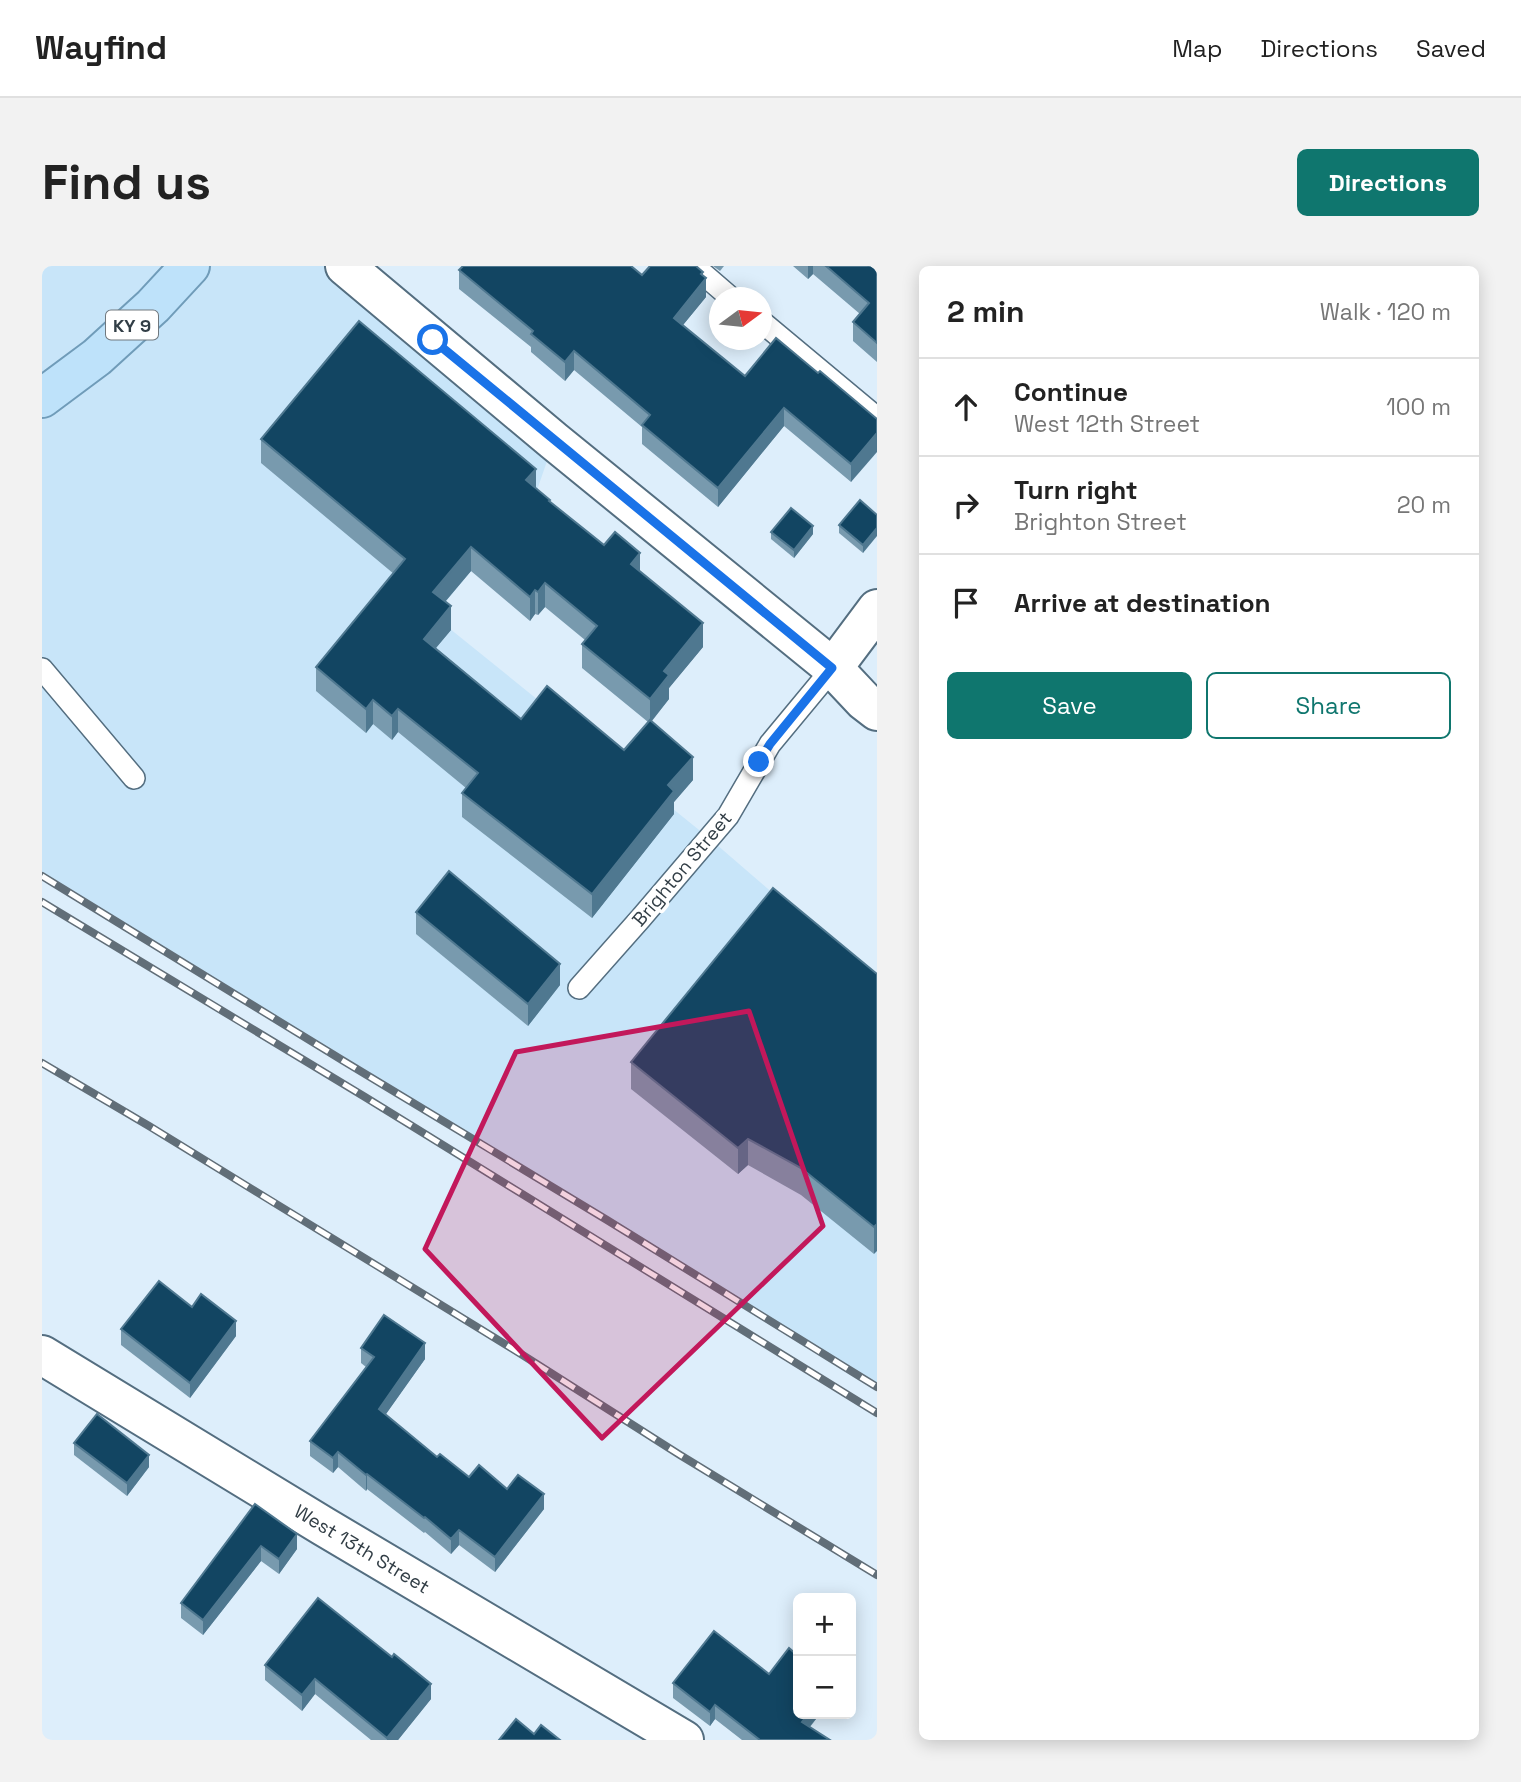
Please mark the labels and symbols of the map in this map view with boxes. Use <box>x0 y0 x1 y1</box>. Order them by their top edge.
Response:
north arrow <box>709 287 772 350</box>
road number: KY 9 <box>106 310 158 340</box>
route start <box>417 324 448 355</box>
route end <box>743 746 774 777</box>
street label: Brighton Street <box>627 806 737 932</box>
street label: West 13th Street <box>290 1499 434 1599</box>

